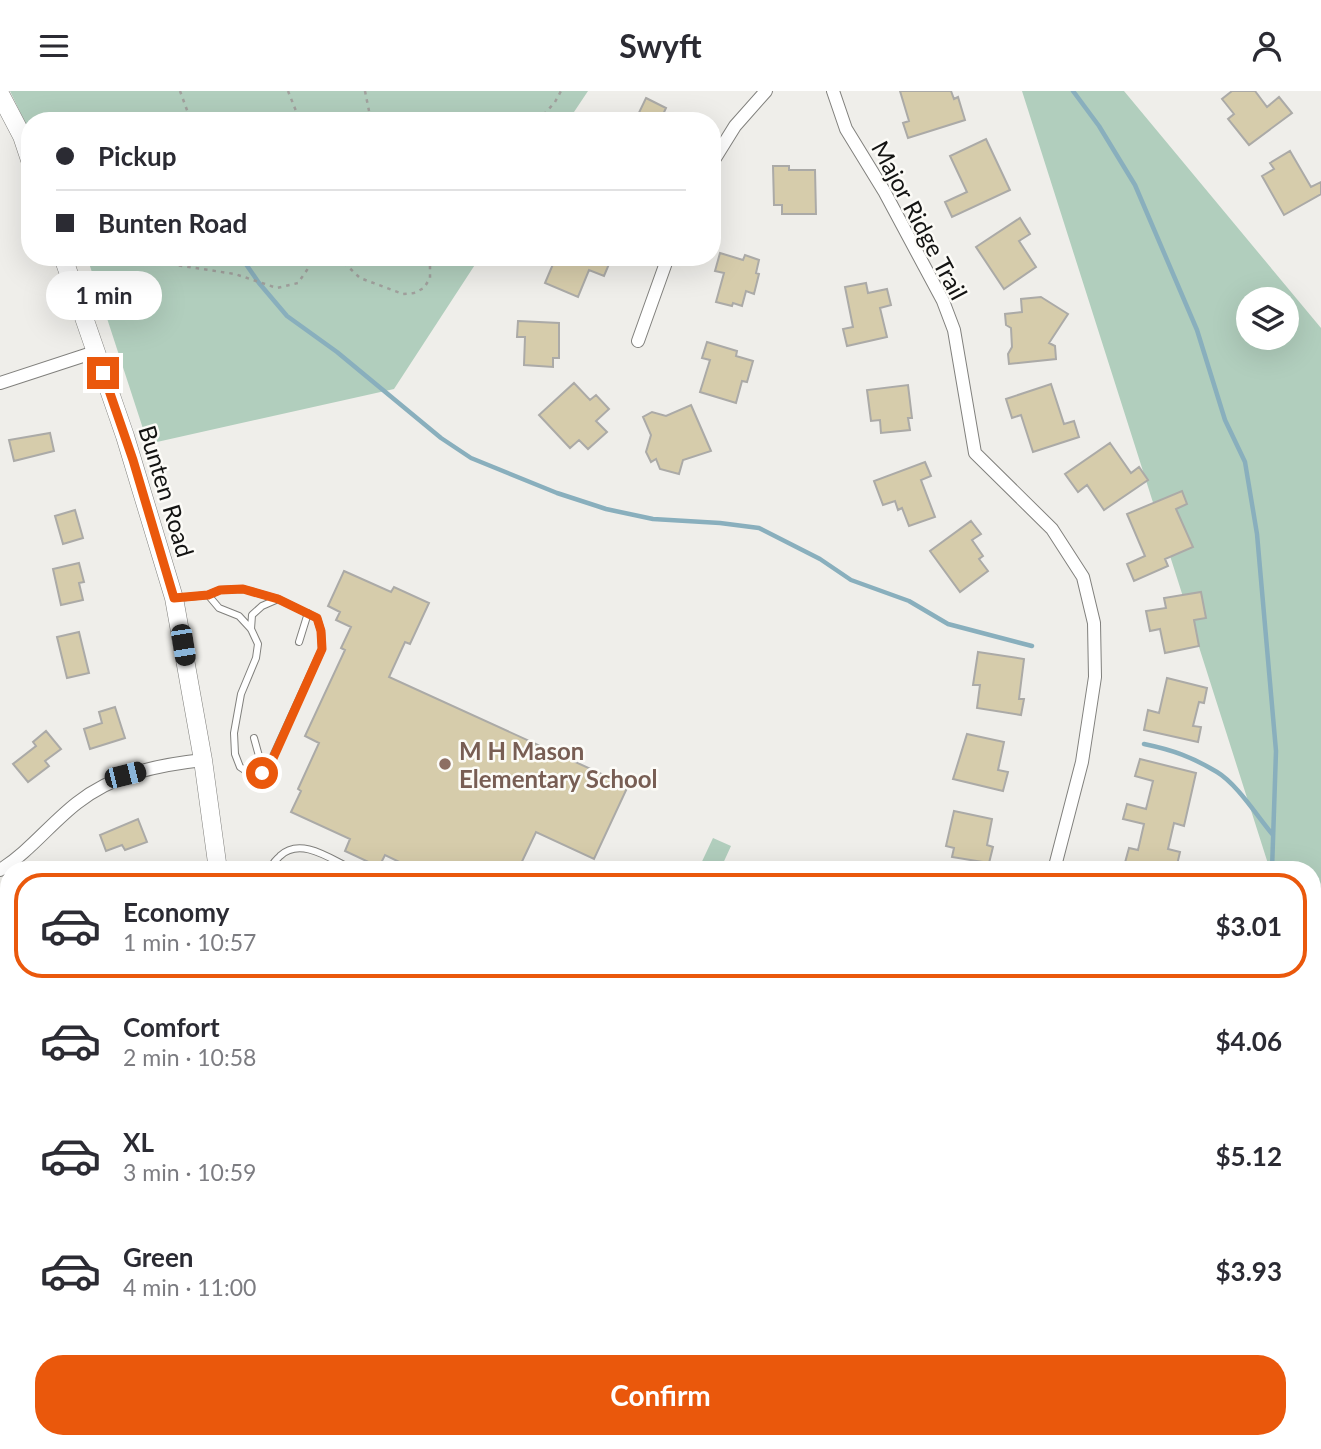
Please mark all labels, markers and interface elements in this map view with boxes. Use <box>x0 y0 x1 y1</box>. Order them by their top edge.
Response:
text: Swyft <box>619 26 702 65</box>
icon: menu <box>35 27 73 65</box>
icon: person <box>1248 27 1286 65</box>
street label: Major Ridge Trail <box>866 136 974 304</box>
text: Pickup <box>98 140 177 172</box>
text: Bunten Road <box>98 207 247 239</box>
callout: 1 min <box>45 271 161 321</box>
text: 1 min <box>75 281 133 309</box>
map controls <box>1236 287 1299 350</box>
button: layers <box>1236 287 1299 350</box>
route end <box>87 357 119 389</box>
street label: Bunten Road <box>133 422 201 560</box>
car <box>170 623 197 667</box>
place label: M H Mason Elementary School <box>459 736 658 793</box>
marker: M H Mason Elementary School <box>437 756 453 772</box>
route start <box>246 757 278 789</box>
car <box>103 760 148 790</box>
icon: car <box>39 894 102 957</box>
text: Economy <box>123 896 229 928</box>
text: $3.01 <box>1216 910 1282 942</box>
text: 1 min · 10:57 <box>123 928 256 956</box>
icon: car <box>39 1009 102 1072</box>
text: Comfort <box>123 1011 220 1043</box>
text: $4.06 <box>1216 1025 1282 1057</box>
text: 2 min · 10:58 <box>123 1043 256 1071</box>
icon: car <box>39 1124 102 1187</box>
text: XL <box>123 1126 154 1158</box>
text: $5.12 <box>1216 1140 1282 1172</box>
text: 3 min · 10:59 <box>123 1158 256 1186</box>
icon: car <box>39 1239 102 1302</box>
text: Green <box>123 1241 193 1273</box>
text: $3.93 <box>1216 1255 1282 1287</box>
text: 4 min · 11:00 <box>123 1273 256 1301</box>
button: Confirm <box>35 1355 1286 1435</box>

